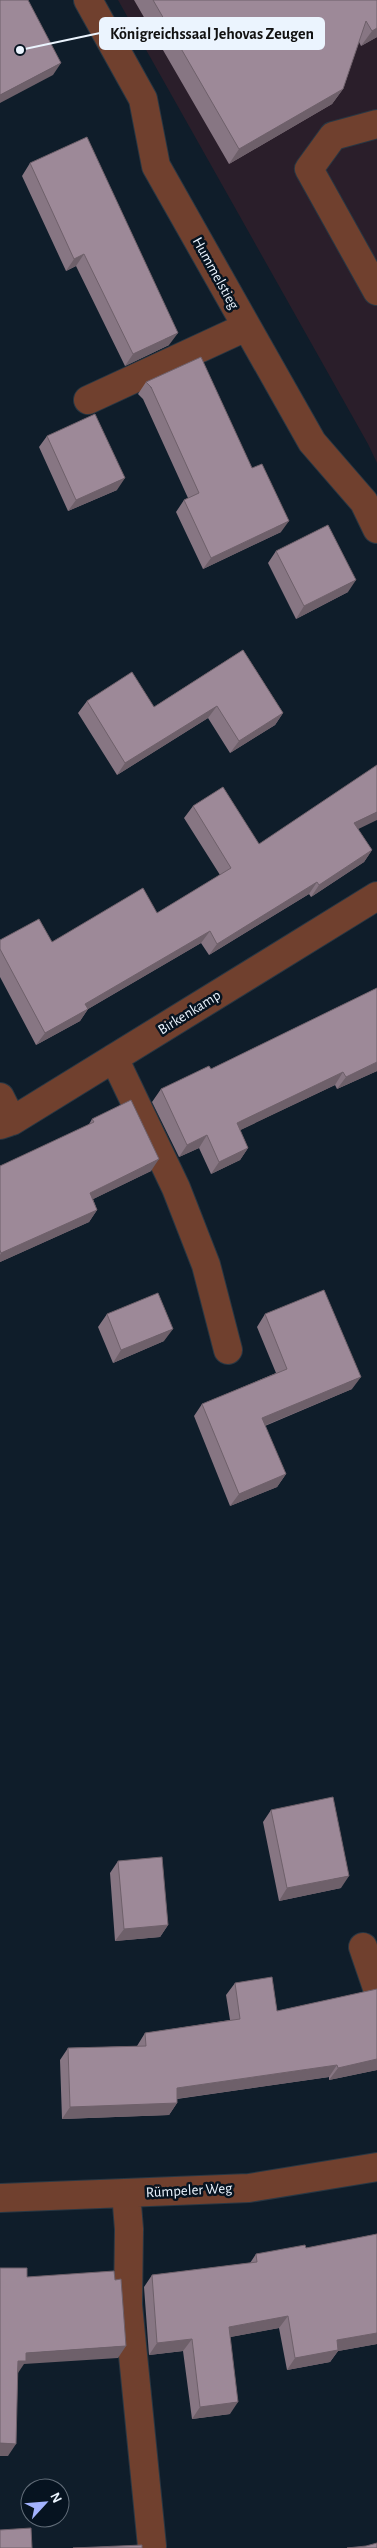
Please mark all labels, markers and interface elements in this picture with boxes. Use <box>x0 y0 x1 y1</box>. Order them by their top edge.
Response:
callout: Königreichssaal Jehovas Zeugen <box>100 18 324 49</box>
text: Königreichssaal Jehovas Zeugen <box>110 26 314 42</box>
street label: Hummelstieg <box>190 235 242 313</box>
street label: Birkenkamp <box>155 987 223 1038</box>
street label: Rümpeler Weg <box>145 2181 233 2200</box>
north arrow <box>20 2478 70 2528</box>
text: N <box>47 2490 64 2505</box>

